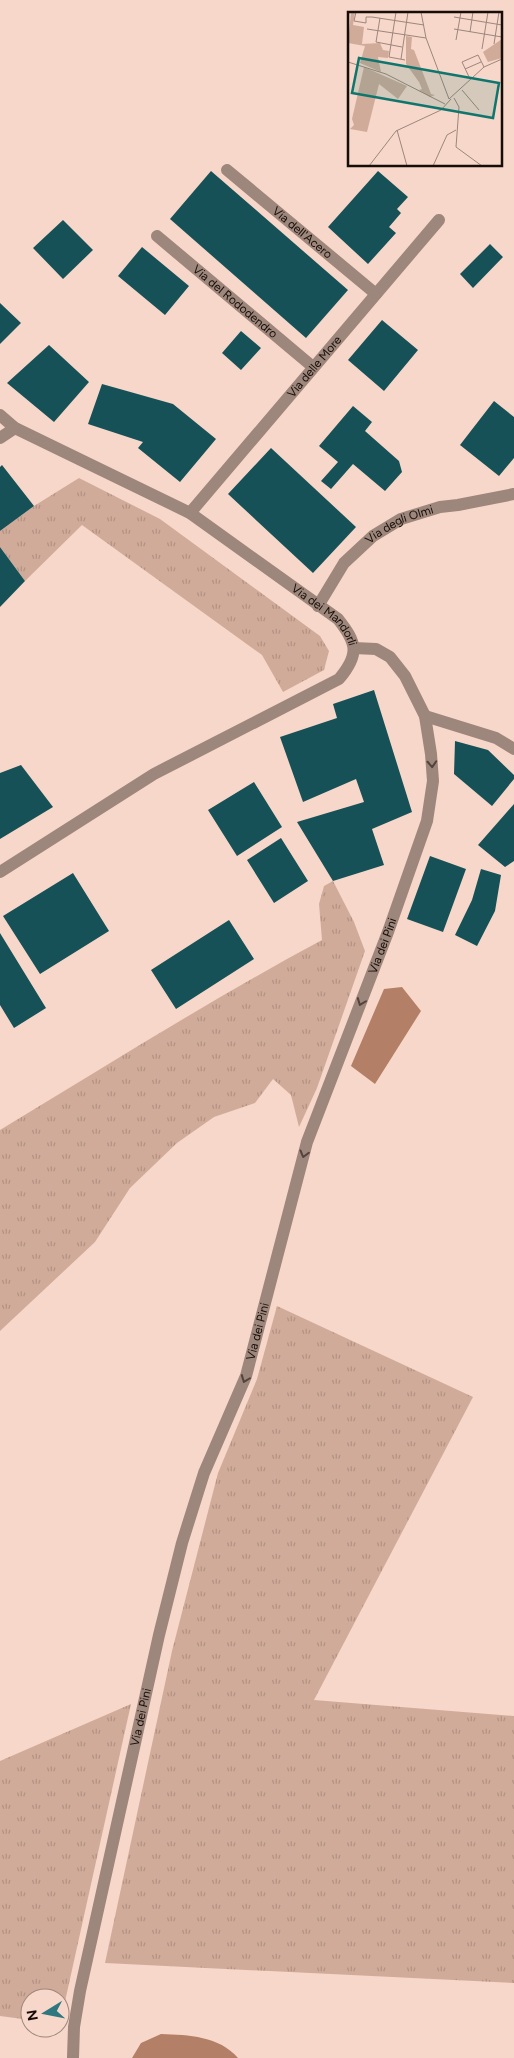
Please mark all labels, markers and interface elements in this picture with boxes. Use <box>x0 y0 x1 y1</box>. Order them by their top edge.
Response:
inset map <box>348 12 502 166</box>
street label: Via dell'Acero <box>270 204 335 262</box>
street label: Via del Rododendro <box>190 262 280 341</box>
street label: Via delle More <box>284 333 345 400</box>
street label: Via degli Olmi <box>362 502 435 547</box>
street label: Via dei Mandorli <box>289 581 360 647</box>
one-way arrow <box>426 760 437 768</box>
street label: Via dei Pini <box>365 916 399 976</box>
one-way arrow <box>357 997 367 1006</box>
one-way arrow <box>300 1150 310 1158</box>
street label: Via dei Pini <box>243 1301 272 1362</box>
one-way arrow <box>240 1374 251 1383</box>
street label: Via dei Pini <box>128 1687 154 1747</box>
north arrow <box>20 1988 70 2038</box>
text: N <box>23 2008 42 2022</box>

